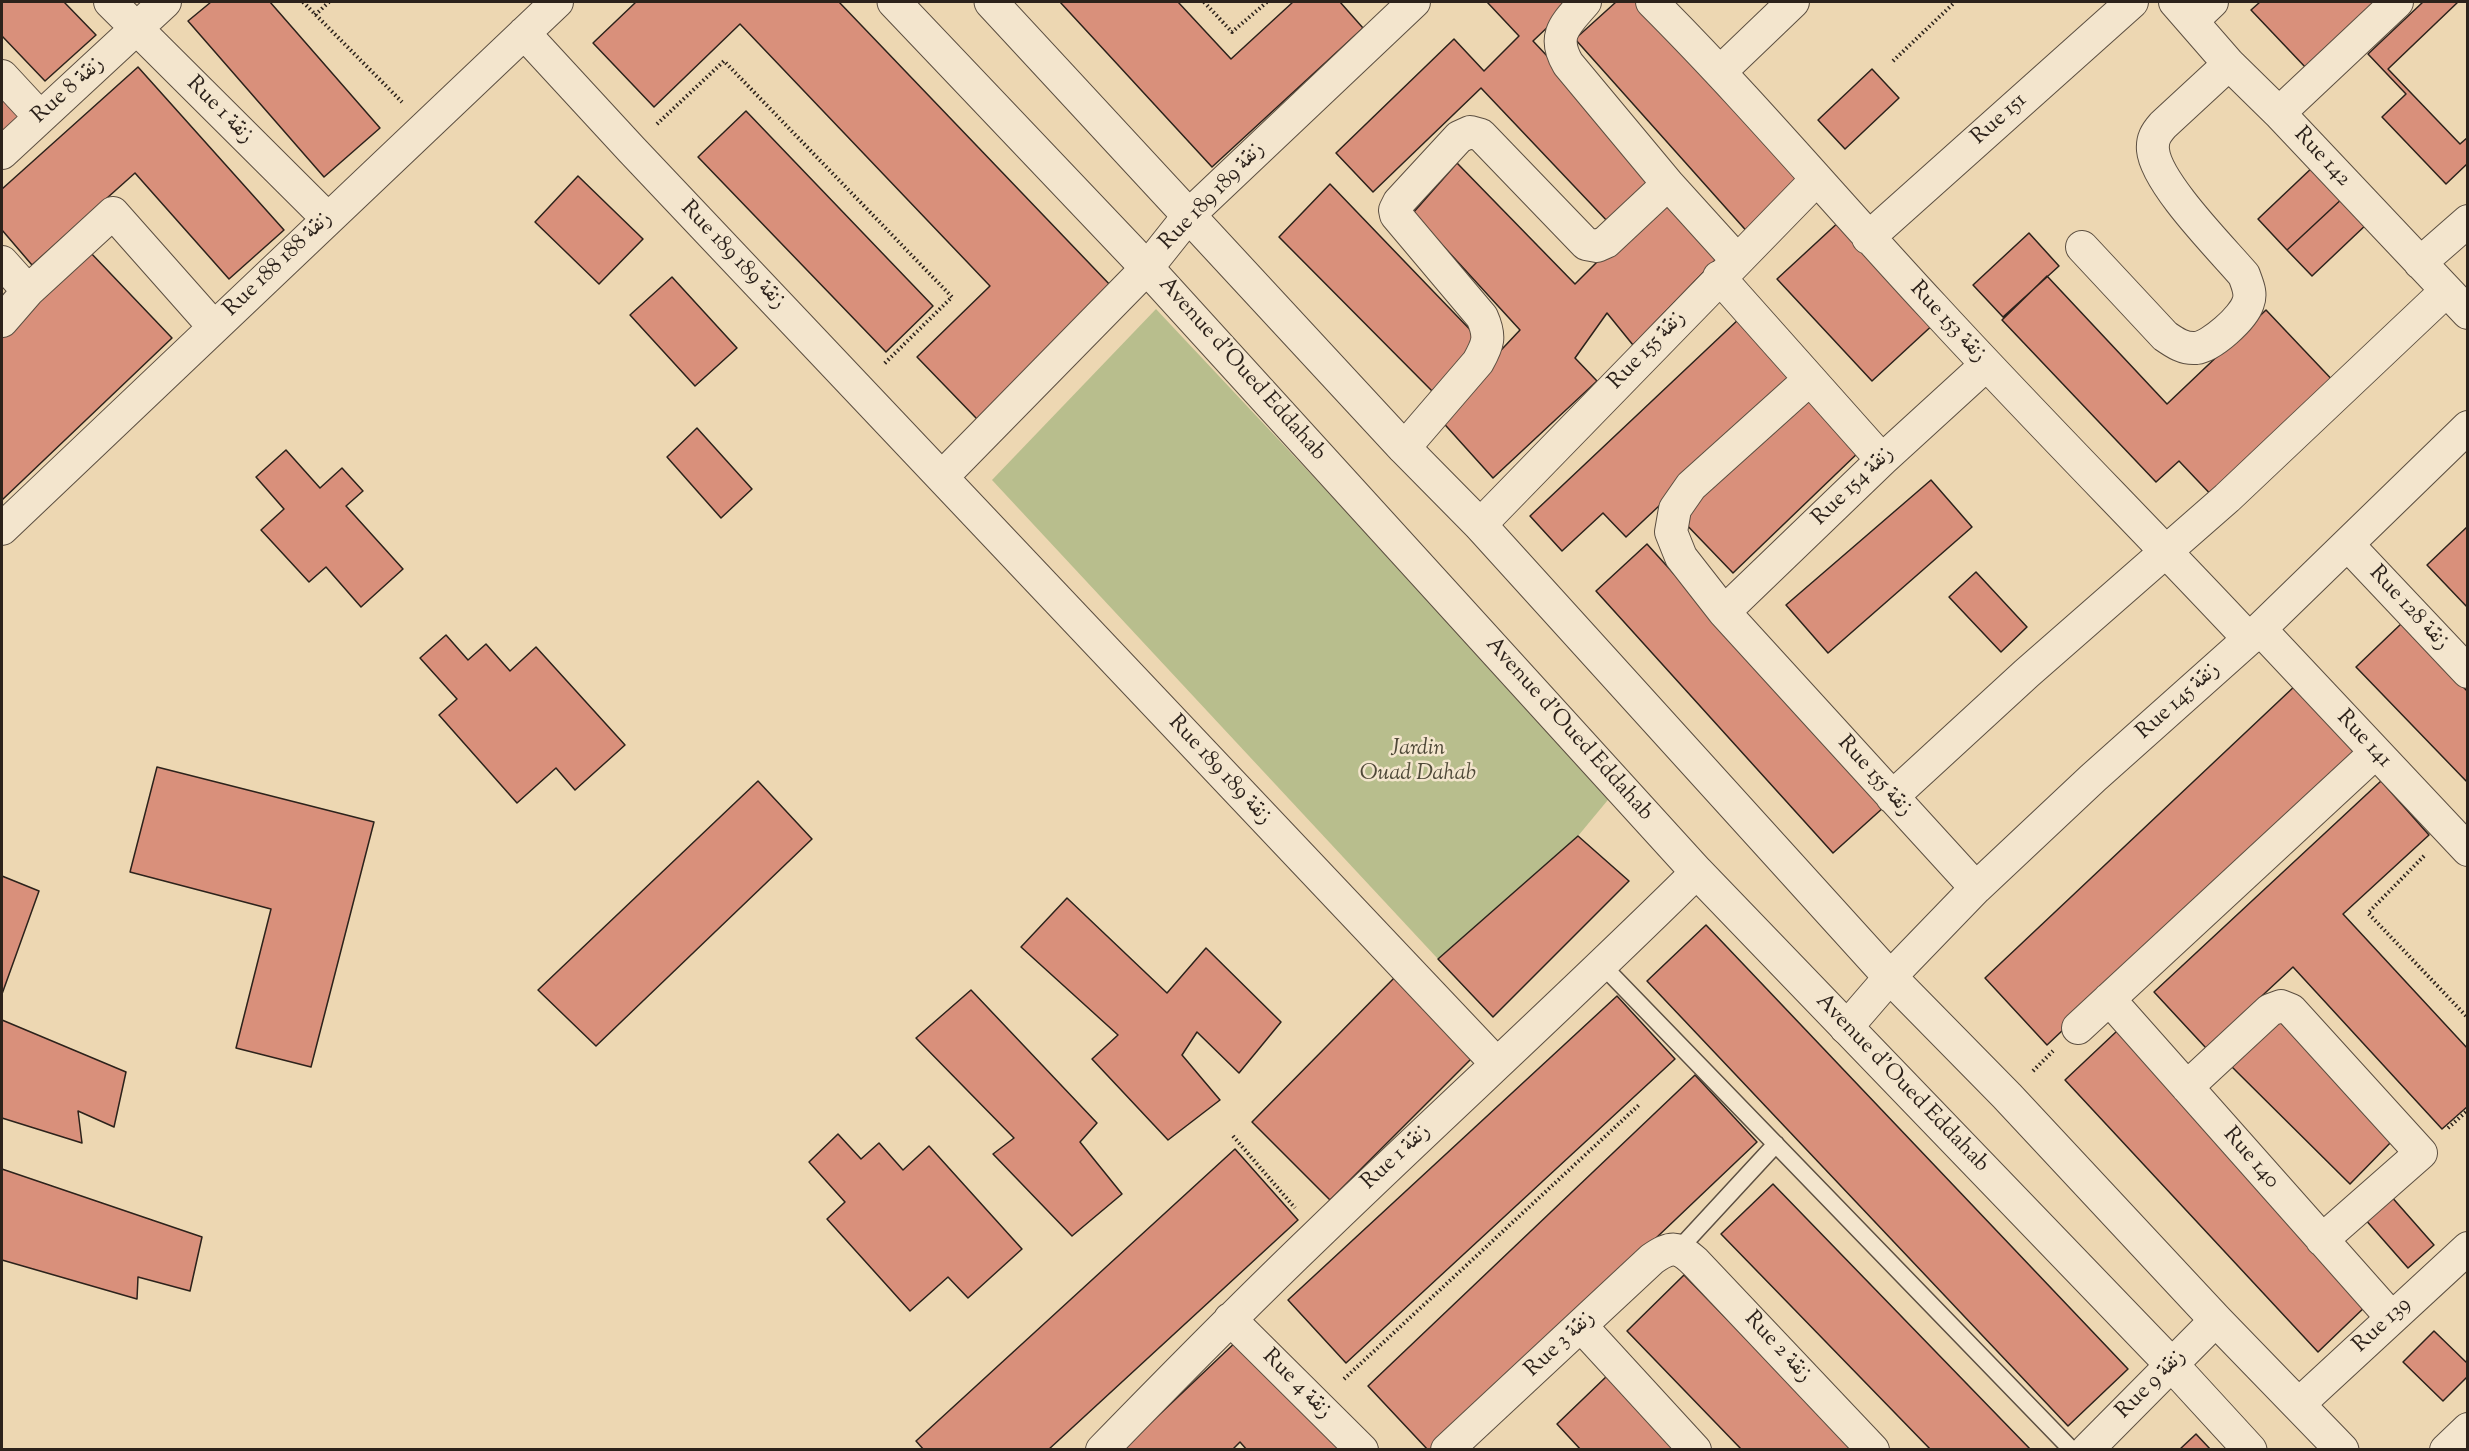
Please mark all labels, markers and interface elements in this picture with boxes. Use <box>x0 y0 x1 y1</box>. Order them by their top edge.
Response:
street label: Rue 8 زنقة <box>27 52 111 130</box>
street label: Rue 1 زنقة <box>180 72 258 150</box>
street label: Rue 151 <box>1967 88 2033 152</box>
street label: Rue 142 <box>2287 123 2355 193</box>
street label: Rue 189 زنقة 189 <box>1155 137 1271 257</box>
street label: Rue 189 زنقة 189 <box>674 196 790 316</box>
street label: Rue 188 زنقة 188 <box>219 207 339 323</box>
street label: Avenue d'Oued Eddahab <box>1152 273 1330 467</box>
street label: Rue 153 زنقة <box>1903 277 1991 369</box>
street label: Rue 155 زنقة <box>1604 306 1692 396</box>
street label: Rue 154 زنقة <box>1808 442 1900 532</box>
street label: Rue 128 زنقة <box>2362 561 2454 657</box>
street label: Avenue d'Oued Eddahab <box>1479 633 1657 827</box>
street label: Rue 145 زنقة <box>2132 658 2226 746</box>
street label: Rue 141 <box>2330 706 2396 774</box>
street label: Rue 189 زنقة 189 <box>1162 711 1276 831</box>
street label: Rue 155 زنقة <box>1831 731 1917 823</box>
park label: Jardin Ouad Dahab <box>1360 737 1476 788</box>
street label: Avenue d'Oued Eddahab <box>1809 989 1993 1179</box>
street label: Rue 1 زنقة <box>1357 1120 1437 1196</box>
street label: Rue 140 <box>2216 1123 2284 1195</box>
street label: Rue 139 <box>2349 1293 2417 1359</box>
street label: Rue 3 زنقة <box>1521 1306 1601 1384</box>
street label: Rue 2 زنقة <box>1738 1307 1816 1389</box>
street label: Rue 4 زنقة <box>1255 1344 1337 1426</box>
street label: Rue 9 زنقة <box>2112 1345 2192 1425</box>

